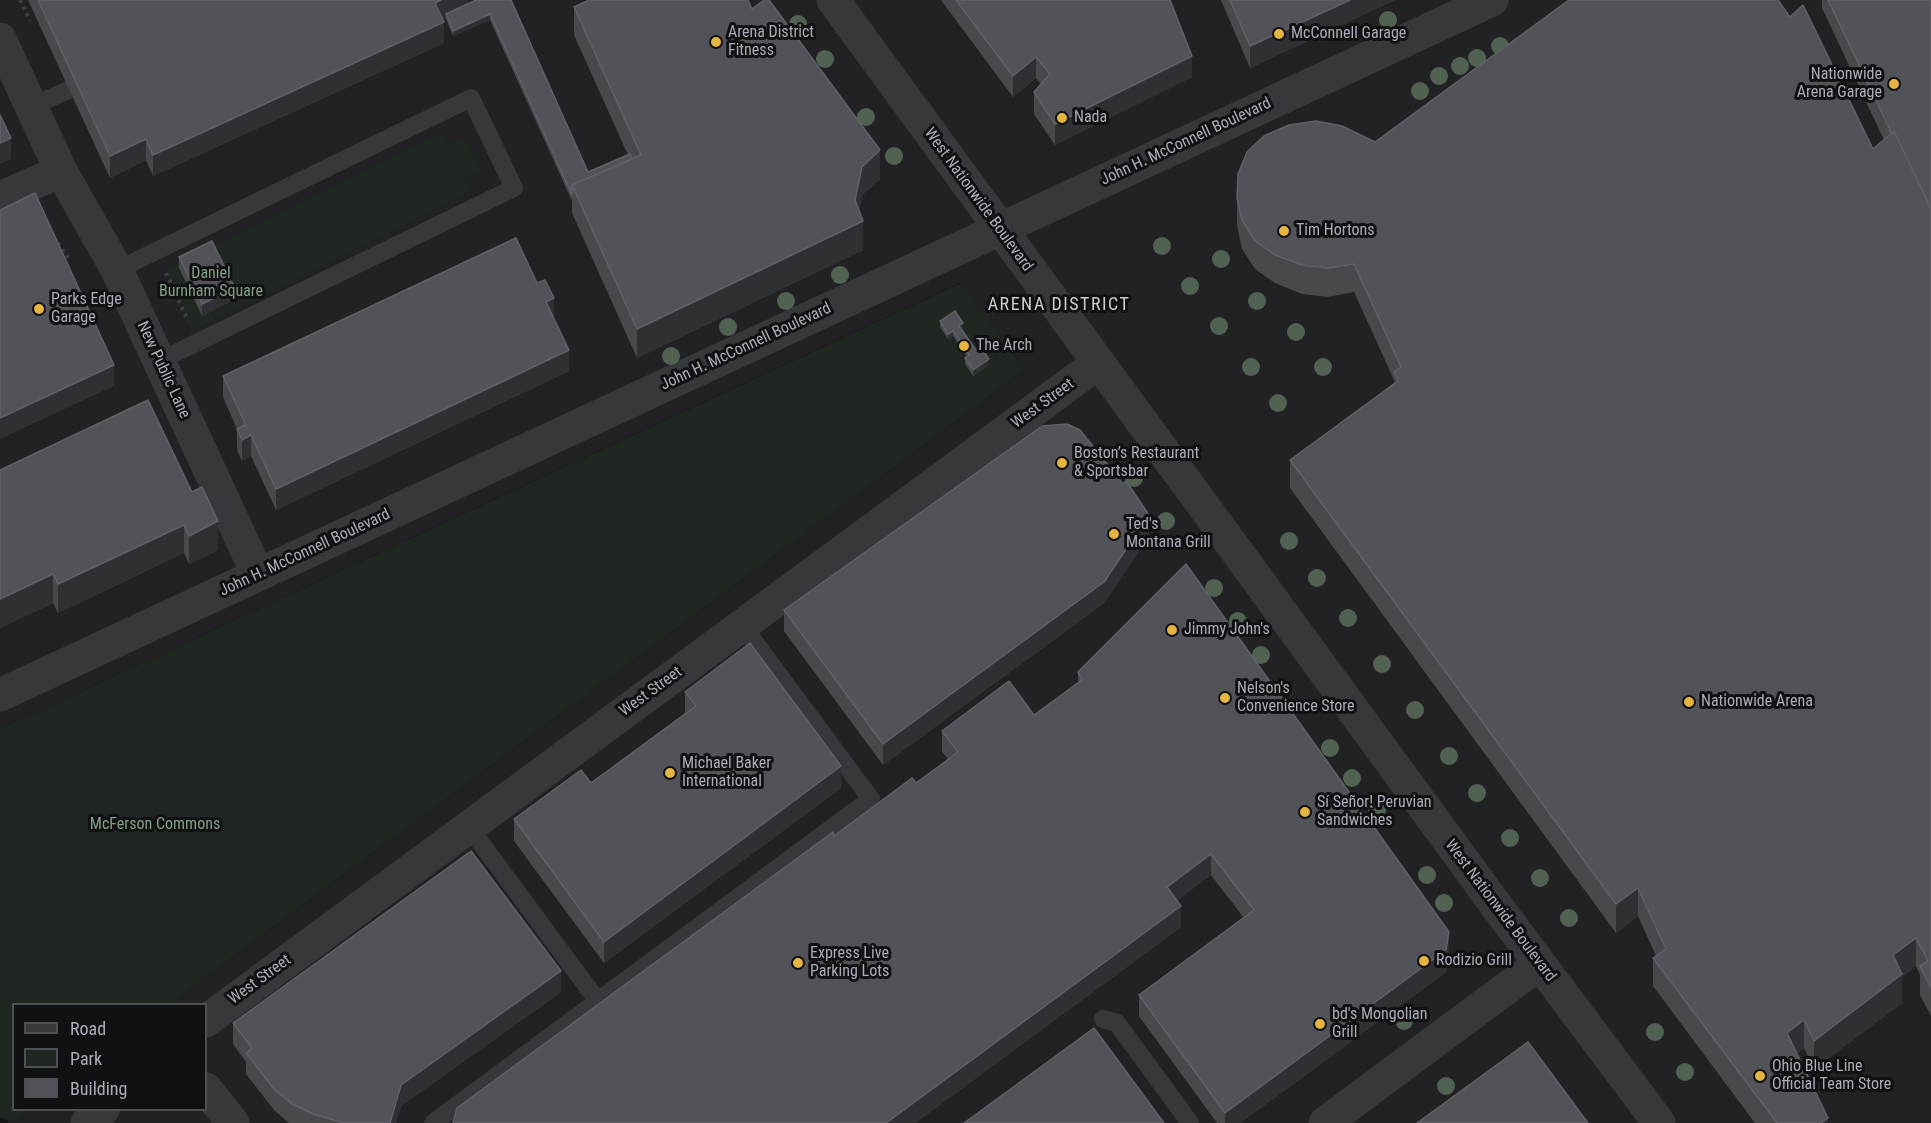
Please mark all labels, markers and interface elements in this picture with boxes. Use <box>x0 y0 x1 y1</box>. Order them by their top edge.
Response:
place label: Arena District Fitness <box>728 23 814 61</box>
place label: McConnell Garage <box>1291 24 1406 44</box>
marker: McConnell Garage <box>1272 27 1286 41</box>
marker: Arena District Fitness <box>709 35 723 49</box>
place label: Nationwide Arena Garage <box>1797 65 1882 103</box>
marker: Nationwide Arena Garage <box>1887 77 1901 91</box>
street label: John H. McConnell Boulevard <box>1098 94 1274 190</box>
place label: Nada <box>1074 108 1107 128</box>
marker: Nada <box>1055 111 1069 125</box>
street label: West Nationwide Boulevard <box>919 124 1037 276</box>
place label: Tim Hortons <box>1296 221 1375 241</box>
marker: Tim Hortons <box>1277 224 1291 238</box>
park label: Daniel Burnham Square <box>159 264 263 302</box>
place label: Parks Edge Garage <box>51 290 122 328</box>
district label: ARENA DISTRICT <box>988 294 1130 316</box>
street label: John H. McConnell Boulevard <box>658 299 834 395</box>
marker: Parks Edge Garage <box>32 302 46 316</box>
street label: New Public Lane <box>132 318 194 422</box>
place label: The Arch <box>976 336 1032 356</box>
marker: The Arch <box>957 339 971 353</box>
street label: West Street <box>1008 375 1078 433</box>
place label: Boston’s Restaurant & Sportsbar <box>1074 444 1199 482</box>
marker: Boston’s Restaurant & Sportsbar <box>1055 456 1069 470</box>
street label: John H. McConnell Boulevard <box>217 505 393 601</box>
place label: Ted's Montana Grill <box>1126 515 1211 553</box>
marker: Ted's Montana Grill <box>1107 527 1121 541</box>
place label: Jimmy John's <box>1184 620 1270 640</box>
marker: Jimmy John's <box>1165 623 1179 637</box>
street label: West Street <box>616 663 686 721</box>
place label: Nelson's Convenience Store <box>1237 679 1354 717</box>
marker: Nelson's Convenience Store <box>1218 691 1232 705</box>
place label: Nationwide Arena <box>1701 692 1813 712</box>
marker: Nationwide Arena <box>1682 695 1696 709</box>
place label: Michael Baker International <box>682 754 771 792</box>
marker: Michael Baker International <box>663 766 677 780</box>
place label: Sí Señor! Peruvian Sandwiches <box>1317 793 1432 831</box>
marker: Sí Señor! Peruvian Sandwiches <box>1298 805 1312 819</box>
park label: McFerson Commons <box>90 815 220 835</box>
street label: West Nationwide Boulevard <box>1440 836 1560 986</box>
place label: Express Live Parking Lots <box>810 944 889 982</box>
street label: West Street <box>225 951 295 1009</box>
place label: Rodizio Grill <box>1436 951 1512 971</box>
marker: Rodizio Grill <box>1417 954 1431 968</box>
marker: Express Live Parking Lots <box>791 956 805 970</box>
legend <box>12 1003 207 1111</box>
place label: bd's Mongolian Grill <box>1332 1005 1428 1043</box>
marker: bd's Mongolian Grill <box>1313 1017 1327 1031</box>
text: Road <box>70 1018 106 1039</box>
text: Park <box>70 1048 102 1069</box>
place label: Ohio Blue Line Official Team Store <box>1772 1057 1891 1095</box>
marker: Ohio Blue Line Official Team Store <box>1753 1069 1767 1083</box>
text: Building <box>70 1078 127 1099</box>

